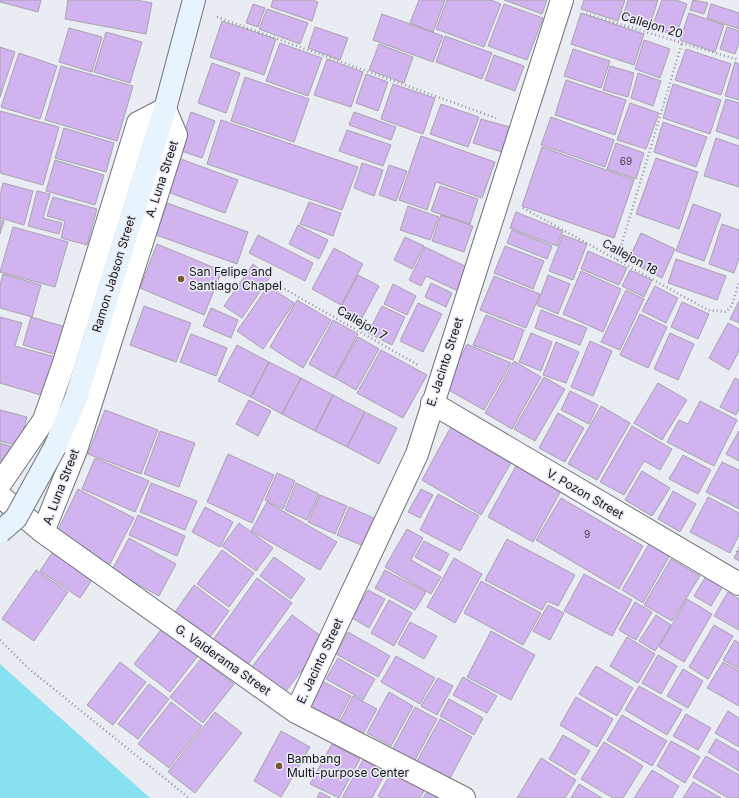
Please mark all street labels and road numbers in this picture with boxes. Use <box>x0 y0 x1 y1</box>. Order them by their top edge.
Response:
street label: Callejon 20 <box>619 8 685 41</box>
street label: A. Luna Street <box>142 138 181 219</box>
street label: Ramon Jabson Street <box>89 214 138 334</box>
street label: Callejon 18 <box>600 235 661 278</box>
street label: Callejon 7 <box>334 302 390 343</box>
street label: E. Jacinto Street <box>423 315 466 408</box>
street label: A. Luna Street <box>39 447 82 527</box>
street label: V. Pozon Street <box>544 465 627 522</box>
street label: E. Jacinto Street <box>293 616 346 706</box>
street label: G. Valderama Street <box>173 621 274 698</box>

